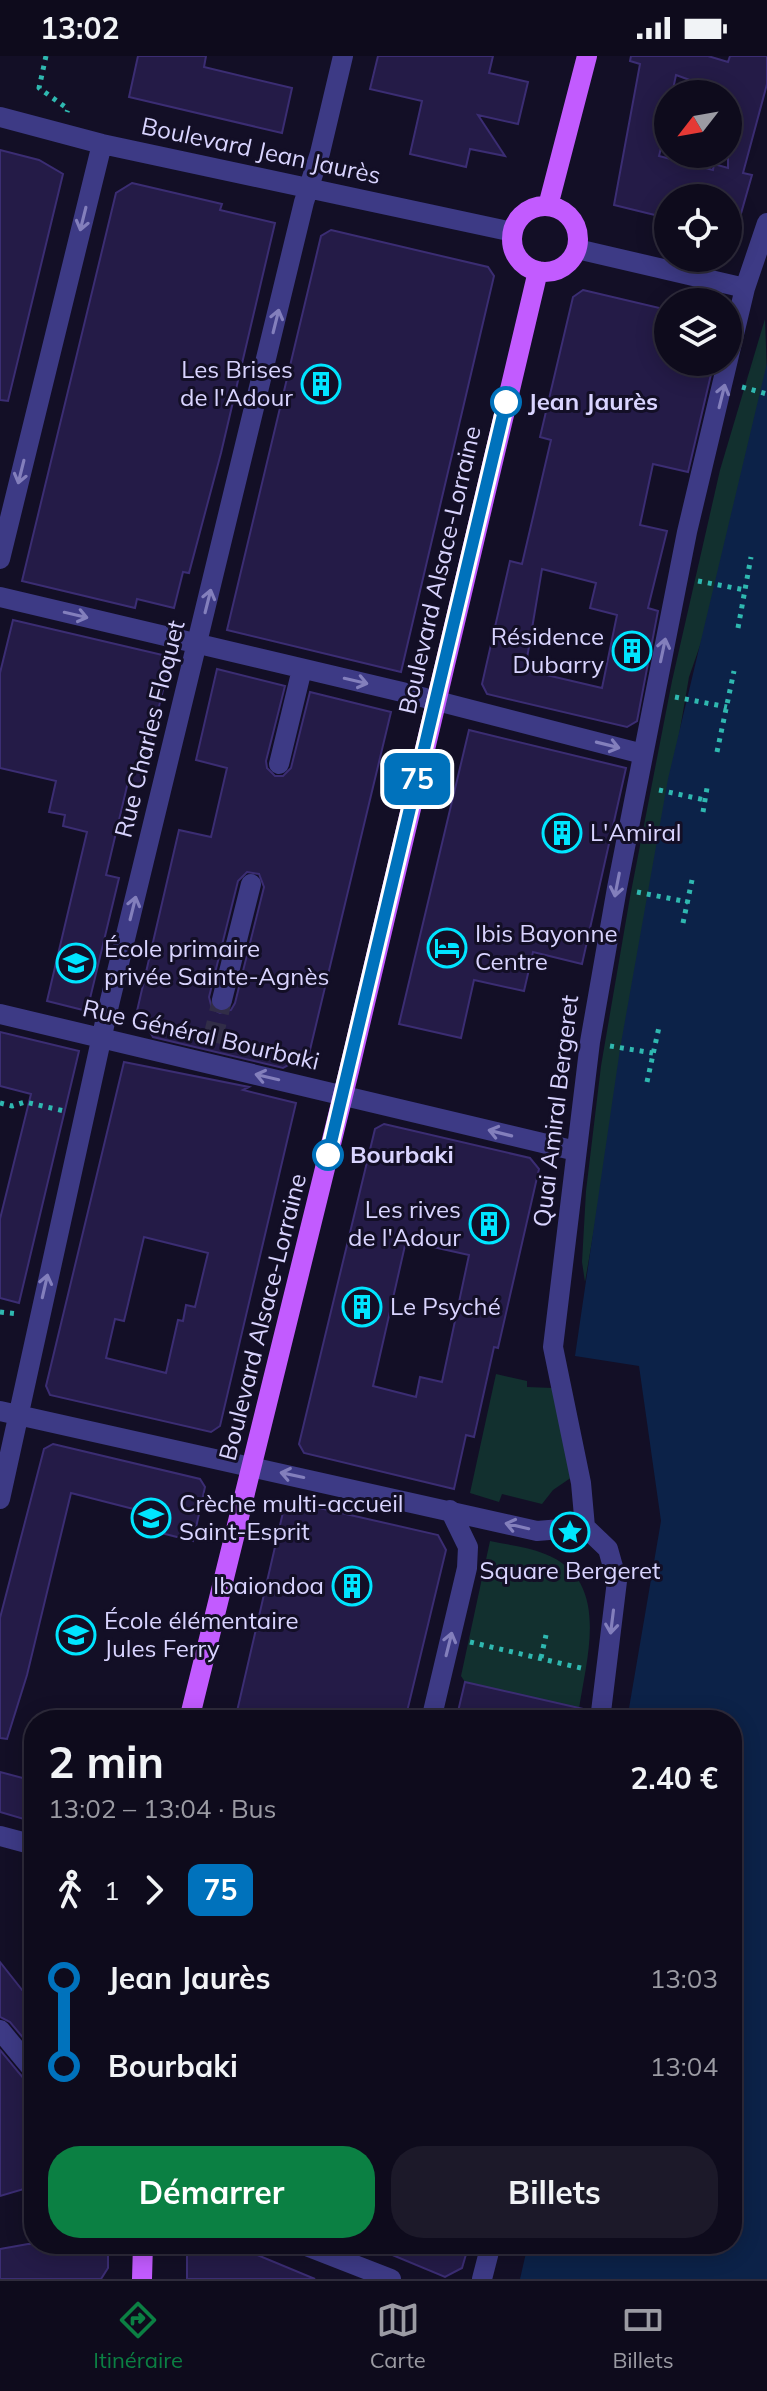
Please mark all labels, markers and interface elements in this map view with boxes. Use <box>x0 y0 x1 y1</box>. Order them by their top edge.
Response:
text: 13:02 <box>40 9 119 47</box>
north arrow <box>654 80 742 168</box>
map controls <box>654 80 742 376</box>
street label: Boulevard Jean Jaurès <box>139 110 384 190</box>
button: locate <box>654 184 742 272</box>
one-way arrow <box>74 206 89 232</box>
button: layers <box>654 288 742 376</box>
one-way arrow <box>269 308 284 334</box>
place label: Les Brises de l'Adour <box>180 354 293 412</box>
building icon: Les Brises de l'Adour <box>300 363 342 405</box>
one-way arrow <box>715 384 730 410</box>
place label: Jean Jaurès <box>528 386 658 416</box>
marker: Jean Jaurès <box>491 387 521 417</box>
street label: Boulevard Alsace-Lorraine <box>391 423 487 717</box>
one-way arrow <box>13 459 28 484</box>
one-way arrow <box>201 588 216 614</box>
one-way arrow <box>62 608 88 623</box>
street label: Rue Charles Floquet <box>108 617 191 841</box>
place label: Résidence Dubarry <box>491 621 604 679</box>
building icon: Résidence Dubarry <box>611 630 653 672</box>
one-way arrow <box>656 637 671 663</box>
one-way arrow <box>343 674 369 689</box>
one-way arrow <box>595 738 621 753</box>
line badge: 75 <box>381 753 453 805</box>
text: 75 <box>400 761 434 796</box>
building icon: L'Amiral <box>541 812 583 854</box>
place label: L'Amiral <box>590 817 682 847</box>
one-way arrow <box>609 872 624 898</box>
one-way arrow <box>126 895 141 921</box>
place label: Ibis Bayonne Centre <box>475 918 618 976</box>
hotel icon: Ibis Bayonne Centre <box>426 927 468 969</box>
place label: École primaire privée Sainte-Agnès <box>104 933 329 991</box>
school or university icon: École primaire privée Sainte-Agnès <box>55 942 97 984</box>
street label: Rue Général Bourbaki <box>80 992 322 1076</box>
street label: Quai Amiral Bergeret <box>526 993 584 1229</box>
one-way arrow <box>255 1069 280 1084</box>
one-way arrow <box>488 1125 513 1140</box>
place label: Bourbaki <box>350 1139 454 1169</box>
marker: Bourbaki <box>313 1140 343 1170</box>
street label: Boulevard Alsace-Lorraine <box>212 1170 312 1463</box>
place label: Les rives de l'Adour <box>348 1194 461 1252</box>
building icon: Les rives de l'Adour <box>468 1203 510 1245</box>
one-way arrow <box>38 1274 53 1299</box>
building icon: Le Psyché <box>341 1286 383 1328</box>
place label: Le Psyché <box>390 1291 501 1321</box>
one-way arrow <box>280 1467 305 1482</box>
place label: Crèche multi-accueil Saint-Esprit <box>179 1488 404 1546</box>
school or university icon: Crèche multi-accueil Saint-Esprit <box>130 1497 172 1539</box>
place icon: Square Bergeret <box>549 1511 591 1553</box>
one-way arrow <box>505 1518 531 1533</box>
place label: Square Bergeret <box>480 1555 660 1585</box>
building icon: Ibaiondoa <box>331 1565 373 1607</box>
place label: Ibaiondoa <box>213 1570 324 1600</box>
place label: École élémentaire Jules Ferry <box>104 1605 299 1663</box>
one-way arrow <box>604 1609 619 1634</box>
school or university icon: École élémentaire Jules Ferry <box>55 1614 97 1656</box>
one-way arrow <box>442 1632 457 1658</box>
text: 2 min <box>48 1734 164 1789</box>
text: 2.40 € <box>630 1759 718 1797</box>
text: 13:02 – 13:04 · Bus <box>48 1792 277 1825</box>
icon: walk <box>48 1868 92 1912</box>
icon: forward <box>132 1868 176 1912</box>
text: 75 <box>204 1872 237 1907</box>
text: 1 <box>104 1874 120 1907</box>
text: Jean Jaurès <box>108 1959 271 1997</box>
text: 13:03 <box>650 1962 718 1995</box>
text: Bourbaki <box>108 2047 238 2085</box>
text: 13:04 <box>650 2050 718 2083</box>
button: Démarrer <box>48 2146 375 2238</box>
button: Billets <box>391 2146 718 2238</box>
tab: Itinéraire <box>93 2298 183 2374</box>
tab: Carte <box>370 2298 426 2374</box>
tab: Billets <box>612 2298 674 2374</box>

